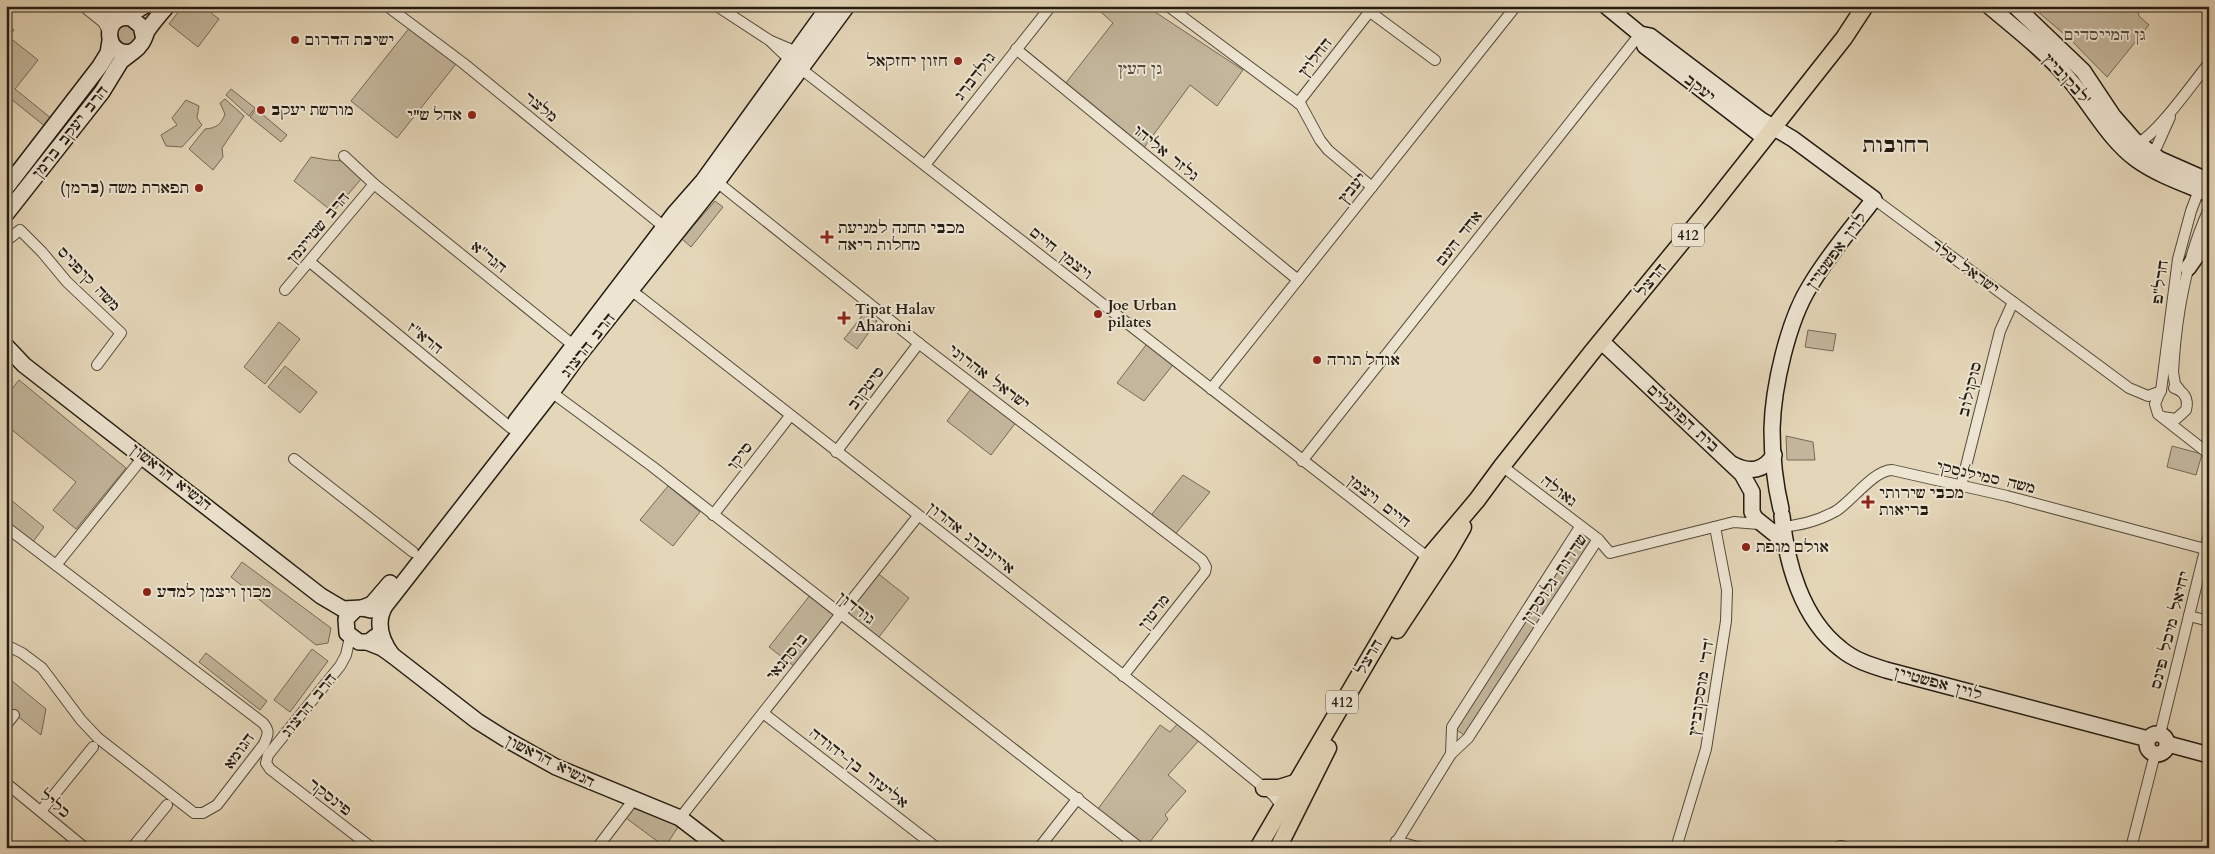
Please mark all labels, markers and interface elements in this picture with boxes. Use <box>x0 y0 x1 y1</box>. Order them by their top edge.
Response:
park label: גן המייסדים <box>2064 25 2146 45</box>
place label: ישיבת הדרום <box>305 30 394 50</box>
street label: החלוץ <box>1294 33 1336 81</box>
marker: ישיבת הדרום <box>289 34 301 46</box>
street label: גולדברג <box>950 48 1000 104</box>
street label: לבקוביץ' <box>2039 49 2095 109</box>
place label: חזון יחזקאל <box>867 51 948 71</box>
marker: חזון יחזקאל <box>952 55 964 67</box>
park label: גן העץ <box>1118 59 1162 79</box>
street label: יעקב <box>1680 69 1720 107</box>
street label: הרב יעקב ברמן <box>27 81 113 183</box>
street label: מלצר <box>520 87 562 127</box>
place label: מורשת יעקב <box>271 100 354 120</box>
marker: מורשת יעקב <box>255 104 267 116</box>
place label: אהל ש"י <box>407 105 462 125</box>
marker: אהל ש"י <box>466 109 478 121</box>
street label: גלזר אליהו <box>1129 120 1203 186</box>
district label: רחובות <box>1863 132 1929 159</box>
street label: יעבץ <box>1333 168 1371 208</box>
place label: תפארת משה (ברמן) <box>60 178 189 198</box>
marker: תפארת משה (ברמן) <box>193 182 205 194</box>
street label: הרב שטיינמן <box>282 188 354 268</box>
street label: אחד העם <box>1431 206 1487 270</box>
street label: לוין אפשטיין <box>1801 208 1871 294</box>
place label: מכבי תחנה למניעת מחלות ריאה <box>838 218 965 255</box>
street label: ויצמן חיים <box>1025 222 1097 284</box>
road number: 412 <box>1672 224 1704 246</box>
marker: מכבי תחנה למניעת מחלות ריאה <box>820 230 834 244</box>
street label: ישראל טלר <box>1927 235 2003 299</box>
street label: הגר"א <box>467 236 511 278</box>
street label: משה קיפניס <box>53 242 125 316</box>
street label: הרצל <box>1631 259 1671 301</box>
street label: חרל"פ <box>2147 259 2173 305</box>
place label: Joe Urban pilates <box>1106 295 1177 332</box>
place label: Tipat Halav Aharoni <box>855 299 936 336</box>
marker: Joe Urban pilates <box>1092 308 1104 320</box>
street label: הרב הרצוג <box>557 309 619 381</box>
marker: Tipat Halav Aharoni <box>837 311 851 325</box>
street label: הרא"ז <box>403 317 447 359</box>
street label: ישראל אהרוני <box>944 340 1034 414</box>
place label: אוהל תורה <box>1327 350 1400 370</box>
marker: אוהל תורה <box>1311 354 1323 366</box>
street label: סוקולוב <box>1954 359 1986 419</box>
street label: סיטקוב <box>843 362 889 414</box>
street label: בית הפועלים <box>1643 379 1723 457</box>
street label: סיקו <box>723 438 757 474</box>
street label: הנשיא הראשון <box>126 439 216 515</box>
street label: משה סמילנסקי <box>1934 456 2038 498</box>
street label: חיים ויצמן <box>1343 470 1415 532</box>
street label: גאולה <box>1537 471 1581 511</box>
place label: מכבי שירותי בריאות <box>1879 483 1964 520</box>
marker: מכבי שירותי בריאות <box>1861 495 1875 509</box>
street label: אייזנברג אהרון <box>923 497 1019 579</box>
street label: שדרות גלוסקין <box>1517 530 1592 628</box>
place label: אולם מופת <box>1756 537 1829 557</box>
marker: אולם מופת <box>1740 541 1752 553</box>
street label: יחיאל מיכל פינס <box>2146 569 2194 691</box>
place label: מכון ויצמן למדע <box>157 582 272 602</box>
marker: מכון ויצמן למדע <box>141 586 153 598</box>
street label: גורדון <box>833 587 879 629</box>
street label: מרטון <box>1134 590 1174 634</box>
street label: בוסתנאי <box>762 629 812 685</box>
street label: הרצל <box>1351 636 1387 678</box>
street label: דר' מוסקוביץ' <box>1683 637 1719 737</box>
street label: לוין אפשטיין <box>1891 662 1985 704</box>
street label: הרב הרצוג <box>277 669 341 741</box>
road number: 412 <box>1326 690 1358 714</box>
street label: אליעזר בן-יהודה <box>805 723 913 813</box>
street label: הגומא <box>219 729 259 773</box>
street label: הנשיא הראשון <box>502 730 598 792</box>
street label: פינסקר <box>304 774 356 820</box>
street label: כליל <box>35 785 75 823</box>

